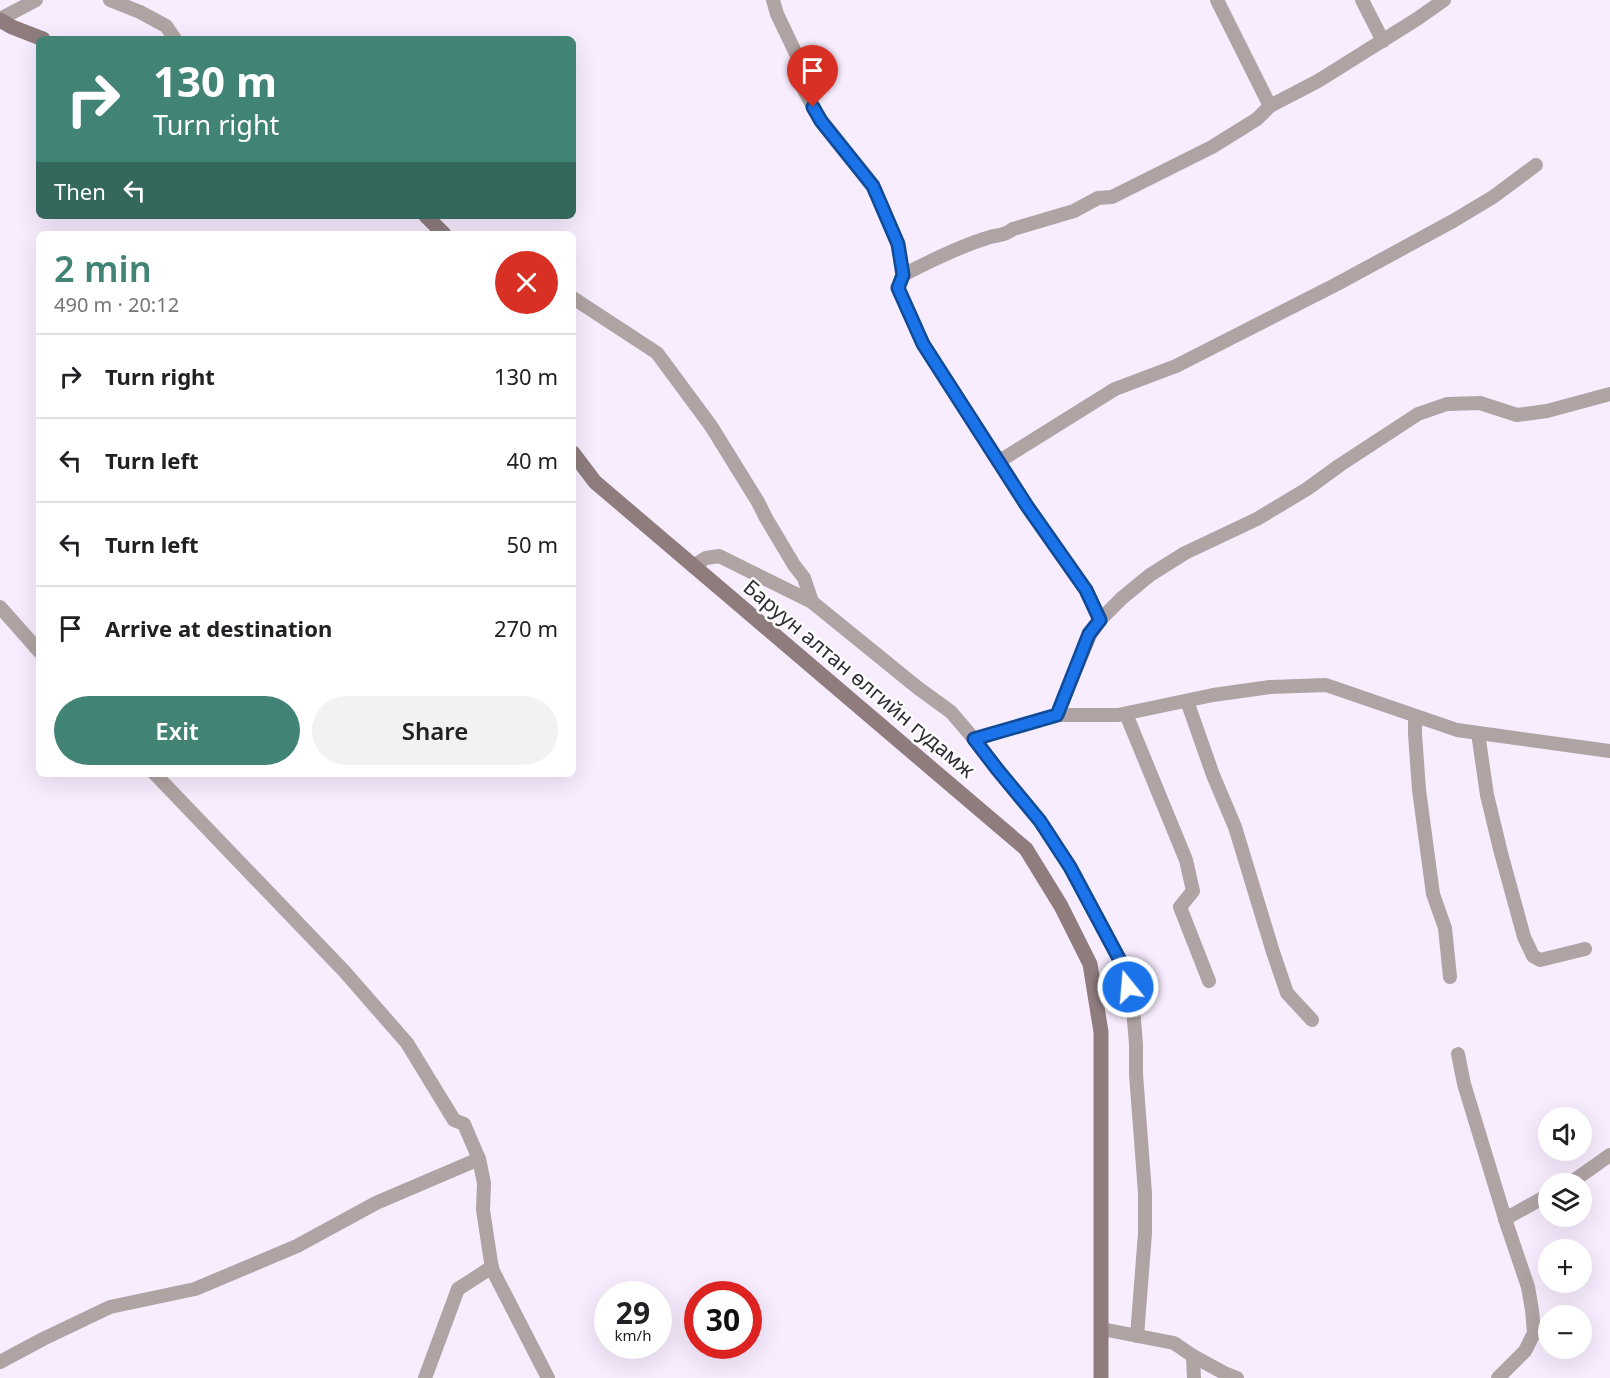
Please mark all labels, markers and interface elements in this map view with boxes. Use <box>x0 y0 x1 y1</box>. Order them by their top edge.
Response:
pin <box>787 45 838 107</box>
text: 130 m <box>153 52 277 109</box>
icon: arrive <box>796 54 829 87</box>
icon: right <box>54 60 132 138</box>
text: Turn right <box>153 106 279 143</box>
icon: left <box>118 174 151 207</box>
text: Then <box>54 176 106 206</box>
text: 2 min <box>54 244 152 293</box>
button: close <box>495 251 558 314</box>
text: 490 m · 20:12 <box>54 291 179 318</box>
icon: right <box>54 360 87 393</box>
text: Turn right <box>105 361 215 391</box>
text: 130 m <box>494 361 558 391</box>
icon: left <box>54 444 87 477</box>
text: Turn left <box>105 445 199 475</box>
text: 40 m <box>507 445 558 475</box>
icon: left <box>54 528 87 561</box>
text: Turn left <box>105 529 199 559</box>
text: 50 m <box>507 529 558 559</box>
street label: Баруун алтан өлгийн гудамж <box>738 573 981 784</box>
icon: arrive <box>54 612 87 645</box>
text: Arrive at destination <box>105 613 332 643</box>
text: 270 m <box>494 613 558 643</box>
button: Exit <box>54 696 300 765</box>
button: Share <box>312 696 558 765</box>
position arrow <box>1096 955 1160 1019</box>
map controls <box>1538 1107 1592 1359</box>
button: sound <box>1538 1107 1592 1161</box>
button: layers <box>1538 1173 1592 1227</box>
button: + <box>1538 1239 1592 1293</box>
speed limit sign: 30 <box>684 1281 762 1359</box>
text: 29 <box>616 1292 650 1333</box>
button: − <box>1538 1305 1592 1359</box>
text: km/h <box>615 1325 651 1345</box>

